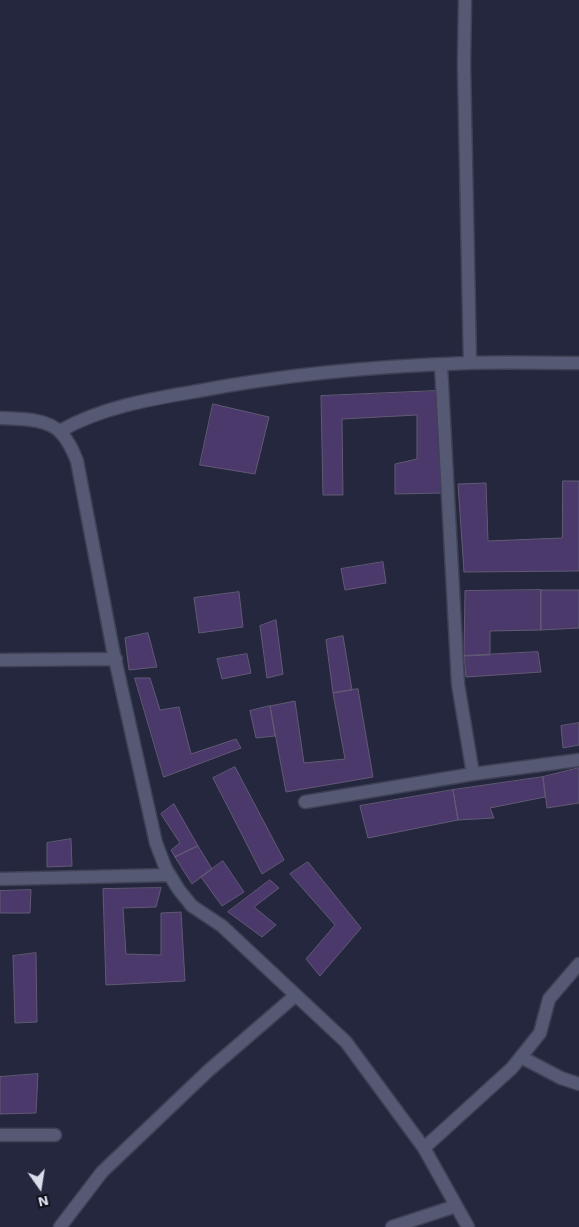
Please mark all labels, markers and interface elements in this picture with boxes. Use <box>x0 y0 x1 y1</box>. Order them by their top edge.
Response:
north arrow <box>15 1162 65 1212</box>
text: N <box>37 1193 50 1211</box>

